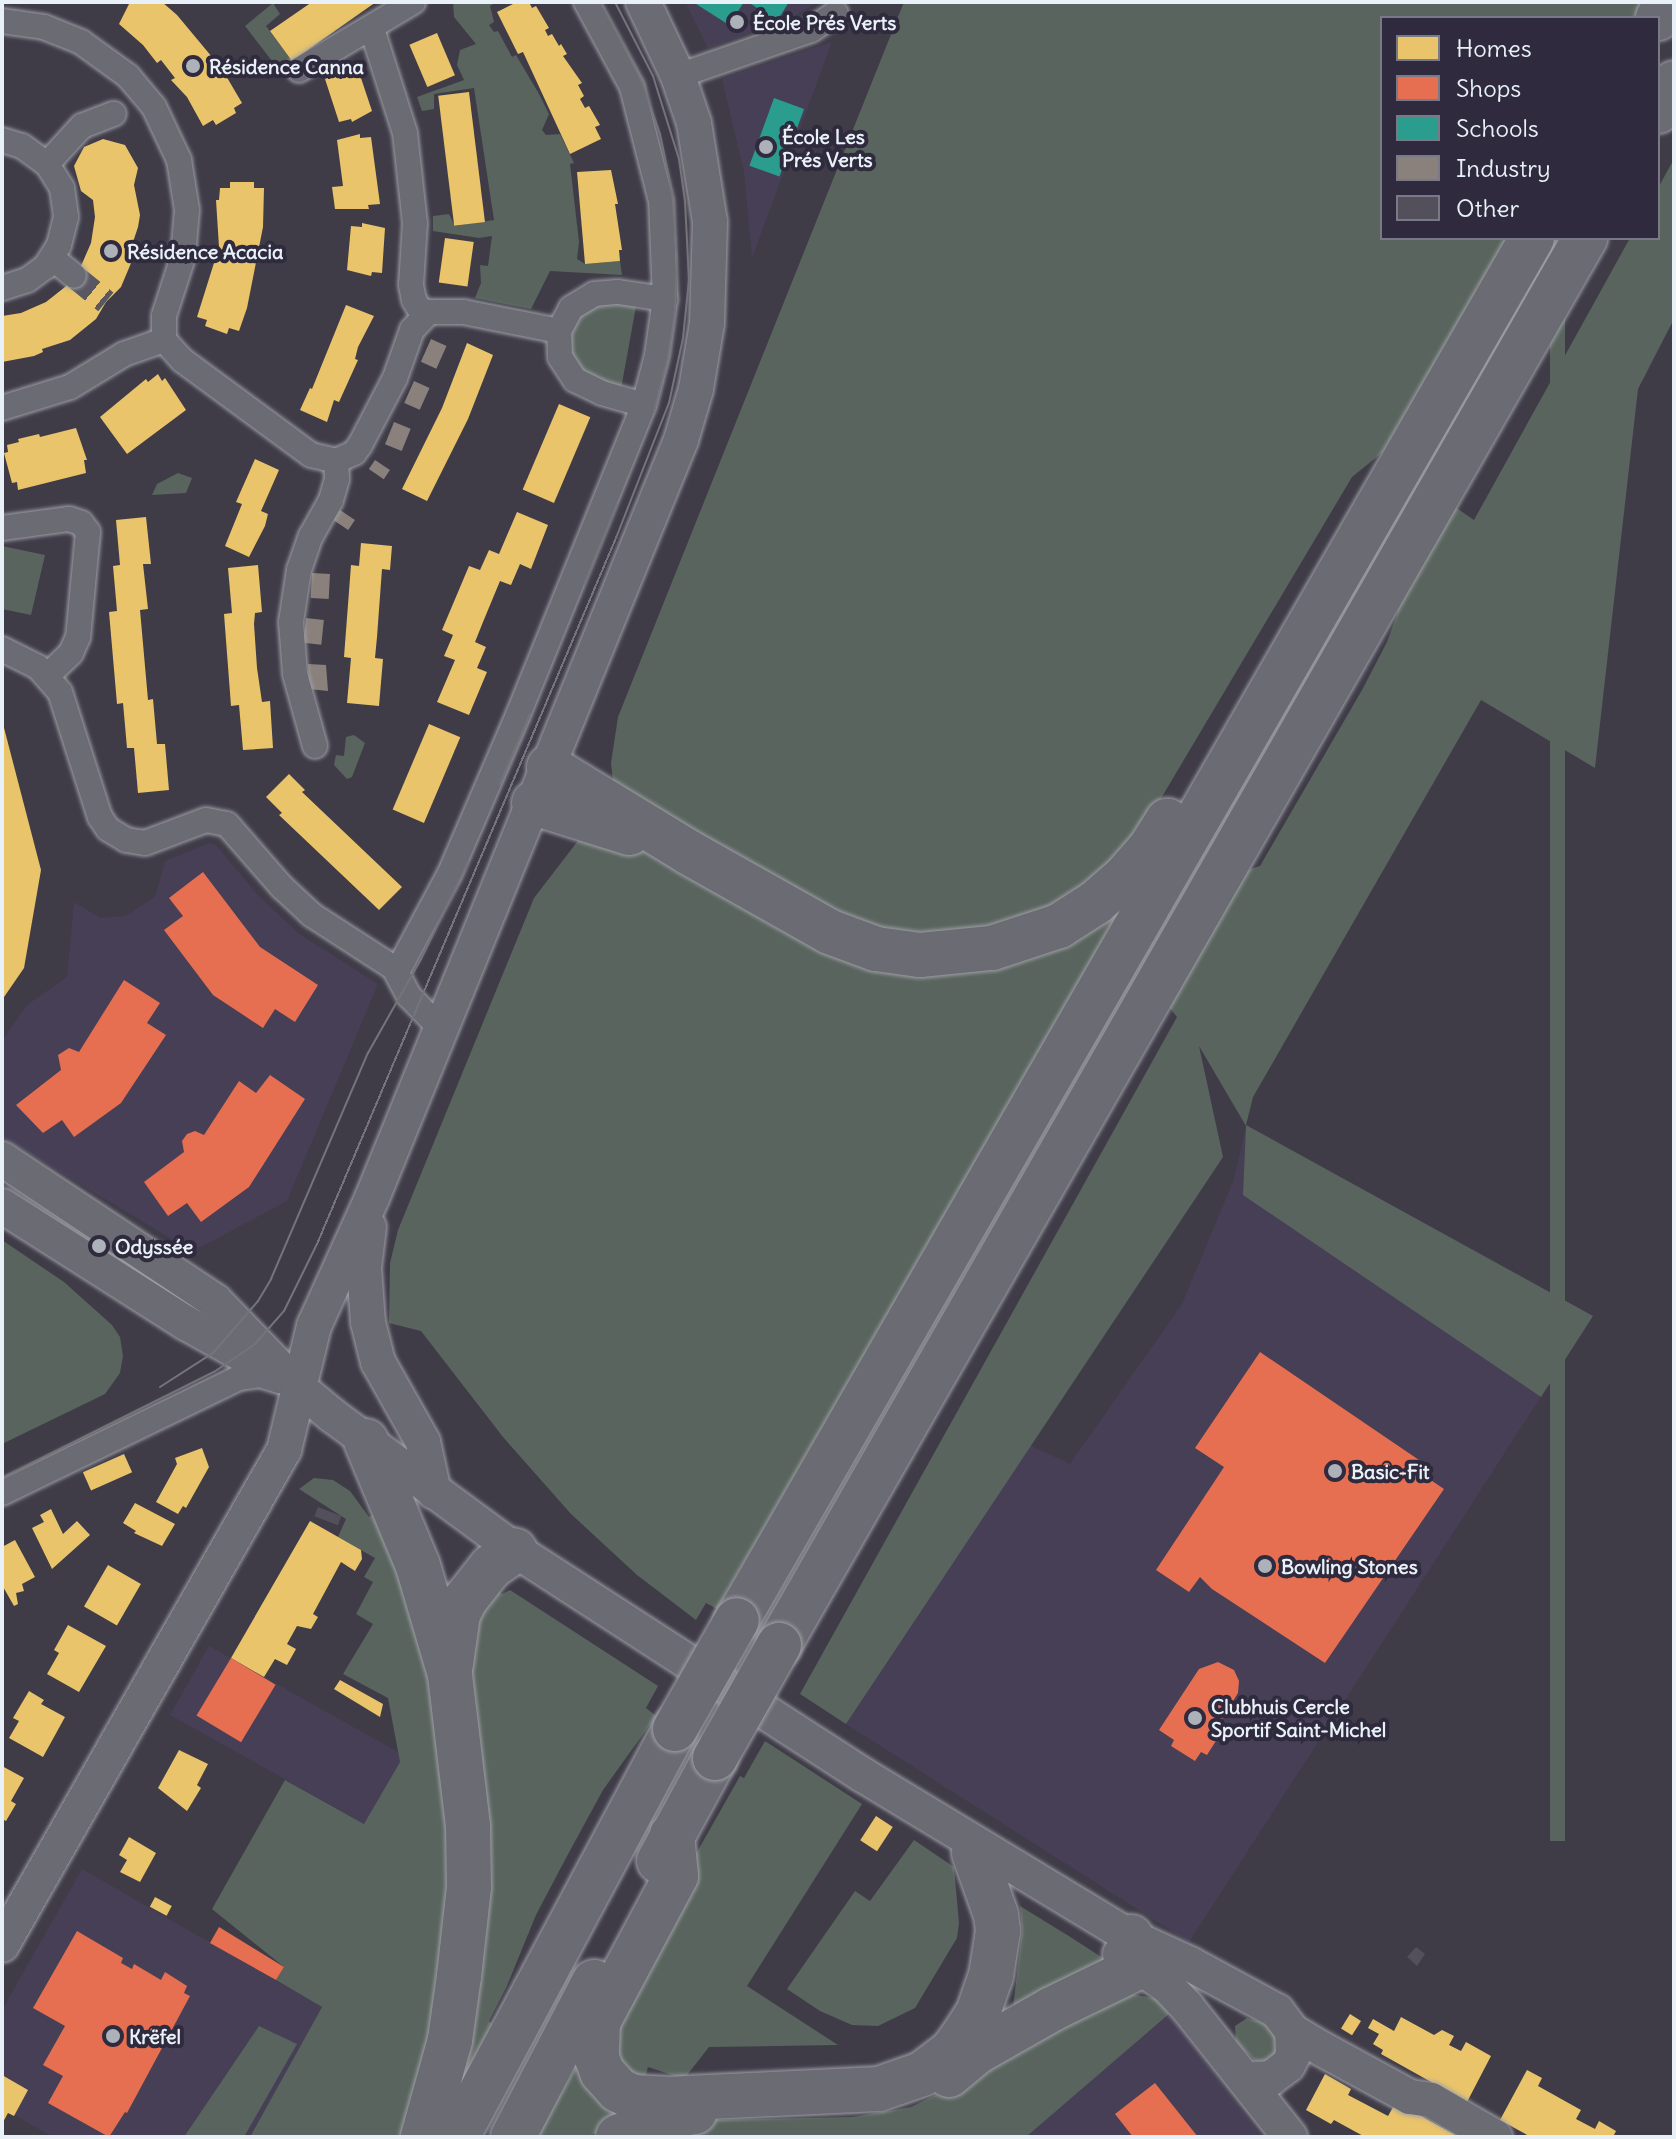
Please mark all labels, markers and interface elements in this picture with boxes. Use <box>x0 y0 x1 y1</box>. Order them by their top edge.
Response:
place label: École Prés Verts <box>753 10 896 34</box>
marker: École Prés Verts <box>728 13 746 31</box>
legend <box>1380 16 1660 240</box>
text: Homes <box>1456 33 1532 63</box>
place label: Résidence Canna <box>209 54 364 78</box>
marker: Résidence Canna <box>184 57 202 75</box>
text: Shops <box>1456 73 1521 103</box>
text: Schools <box>1456 113 1539 143</box>
place label: École Les Prés Verts <box>782 124 873 171</box>
marker: École Les Prés Verts <box>757 138 775 156</box>
text: Industry <box>1456 153 1551 183</box>
text: Other <box>1456 193 1519 223</box>
place label: Résidence Acacia <box>127 239 283 263</box>
marker: Résidence Acacia <box>102 242 120 260</box>
place label: Odyssée <box>115 1234 193 1258</box>
marker: Odyssée <box>90 1237 108 1255</box>
place label: Basic-Fit <box>1351 1459 1430 1483</box>
marker: Basic-Fit <box>1326 1462 1344 1480</box>
place label: Bowling Stones <box>1281 1554 1418 1578</box>
marker: Bowling Stones <box>1256 1557 1274 1575</box>
place label: Clubhuis Cercle Sportif Saint-Michel <box>1211 1694 1386 1741</box>
marker: Clubhuis Cercle Sportif Saint-Michel <box>1186 1709 1204 1727</box>
place label: Krëfel <box>129 2024 181 2048</box>
marker: Krëfel <box>104 2027 122 2045</box>

